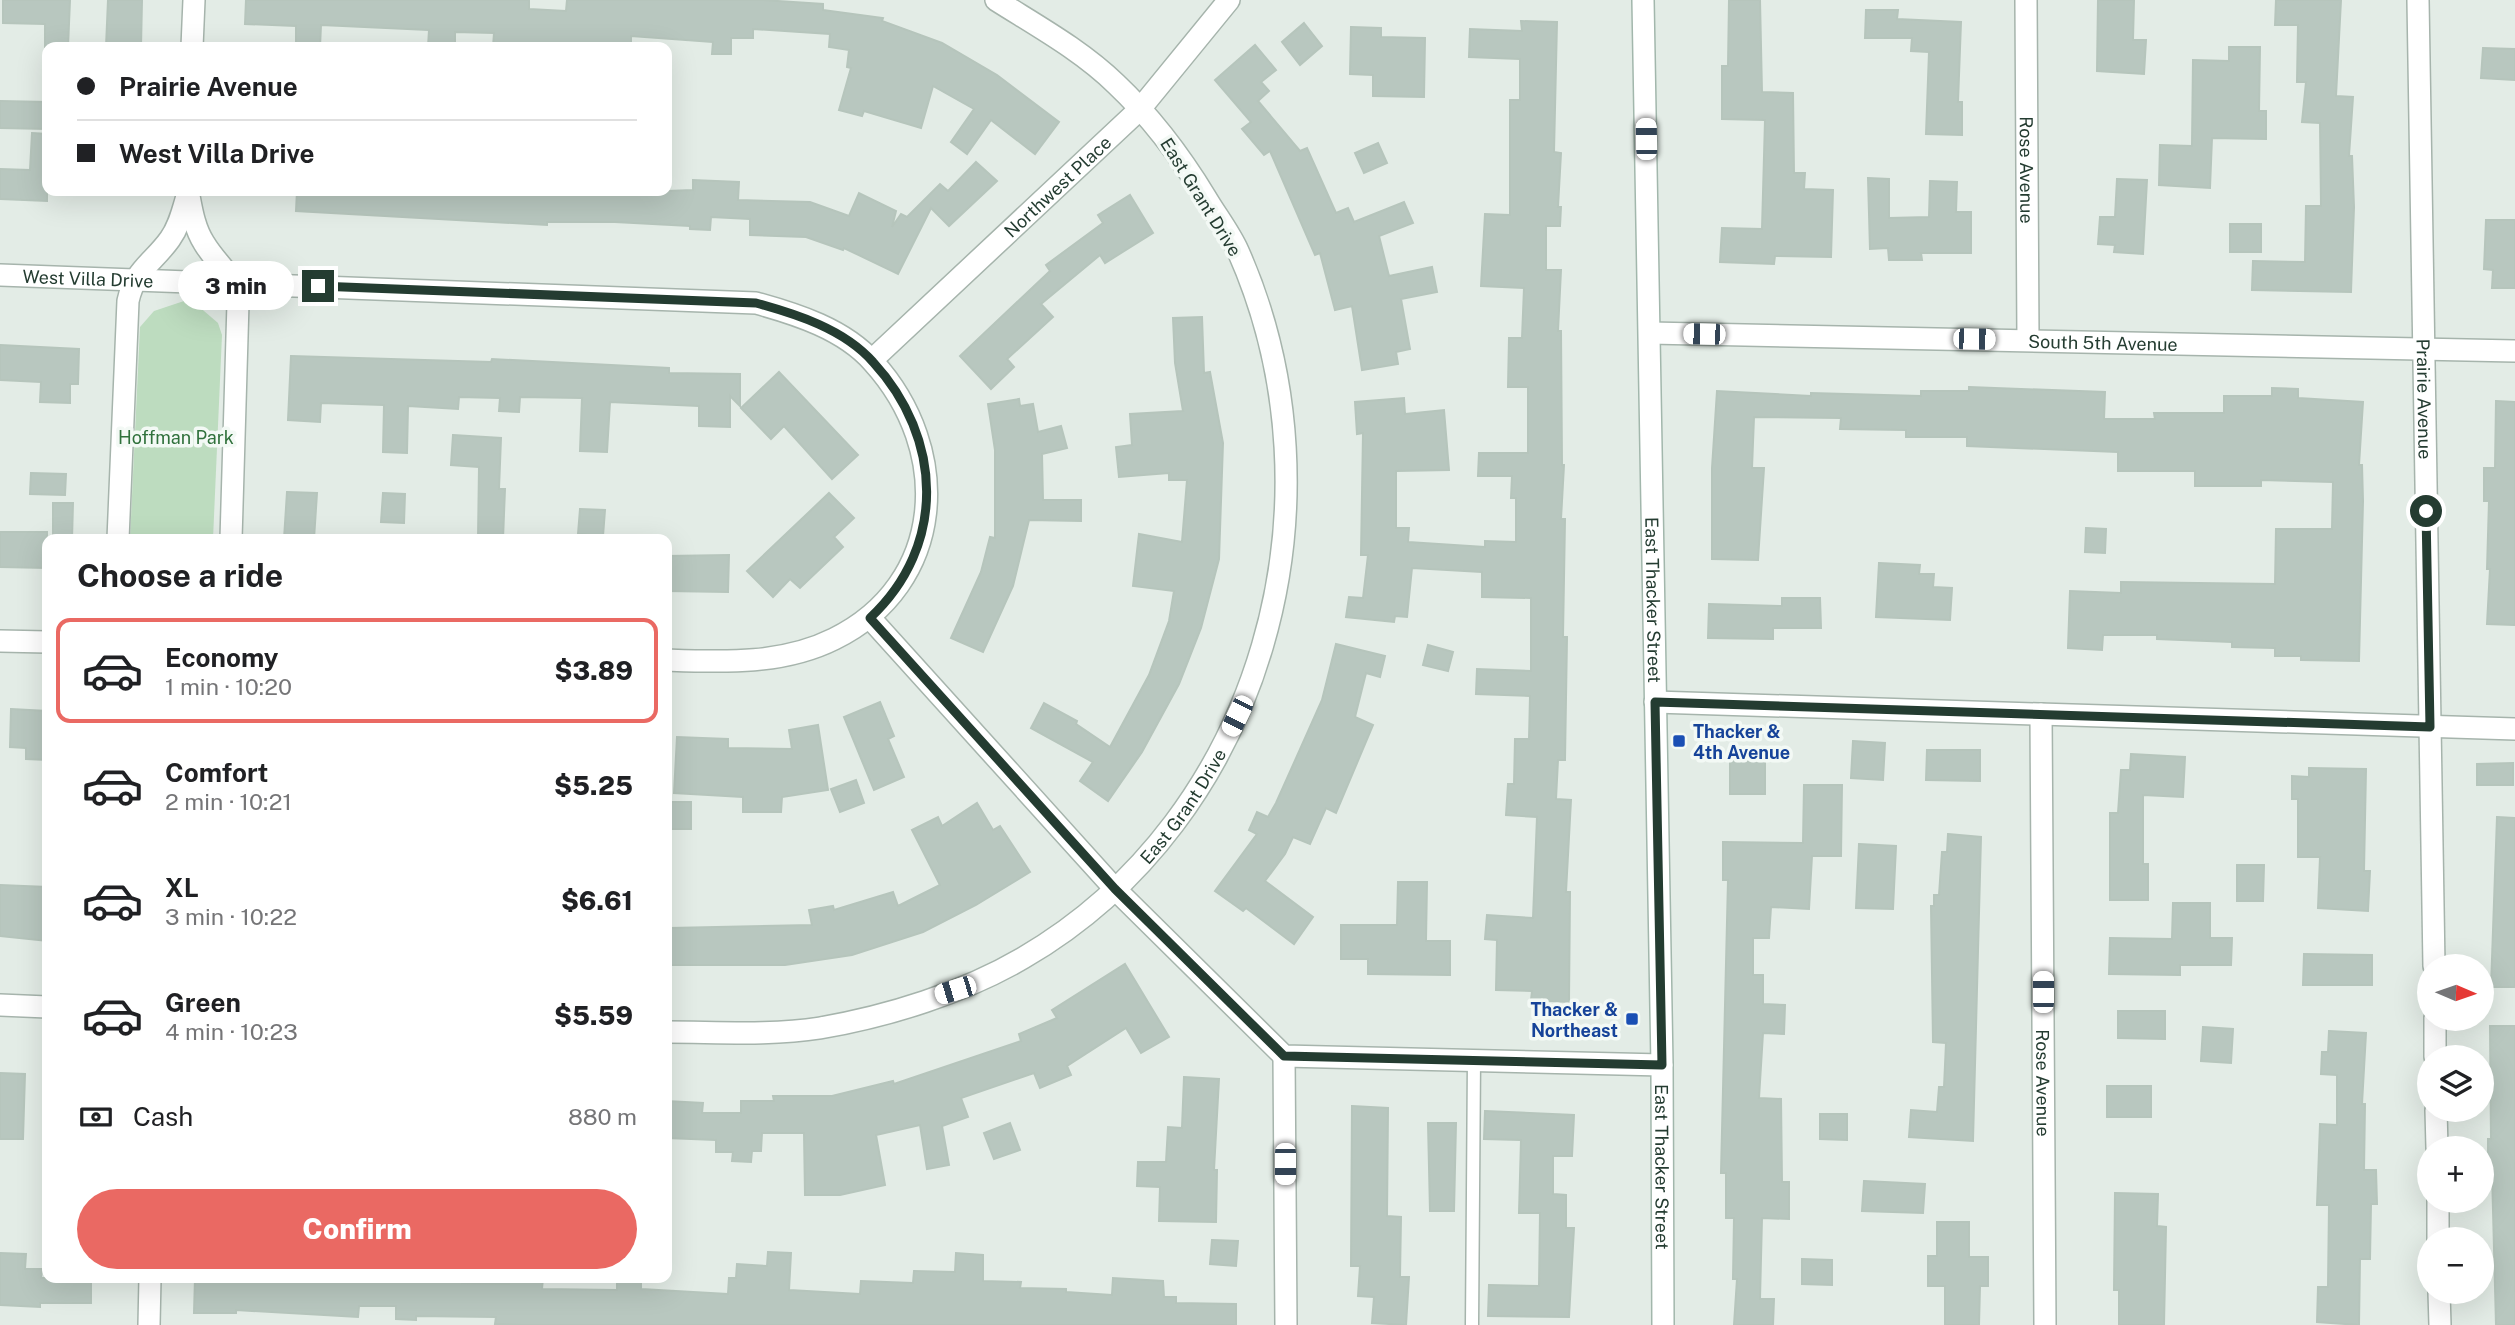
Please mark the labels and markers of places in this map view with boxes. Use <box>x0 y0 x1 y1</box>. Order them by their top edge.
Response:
place label: Thacker & 4th Avenue <box>1693 721 1790 763</box>
marker: Thacker & 4th Avenue <box>1671 733 1687 749</box>
place label: Thacker & Northeast <box>1530 999 1618 1041</box>
marker: Thacker & Northeast <box>1624 1011 1640 1027</box>

